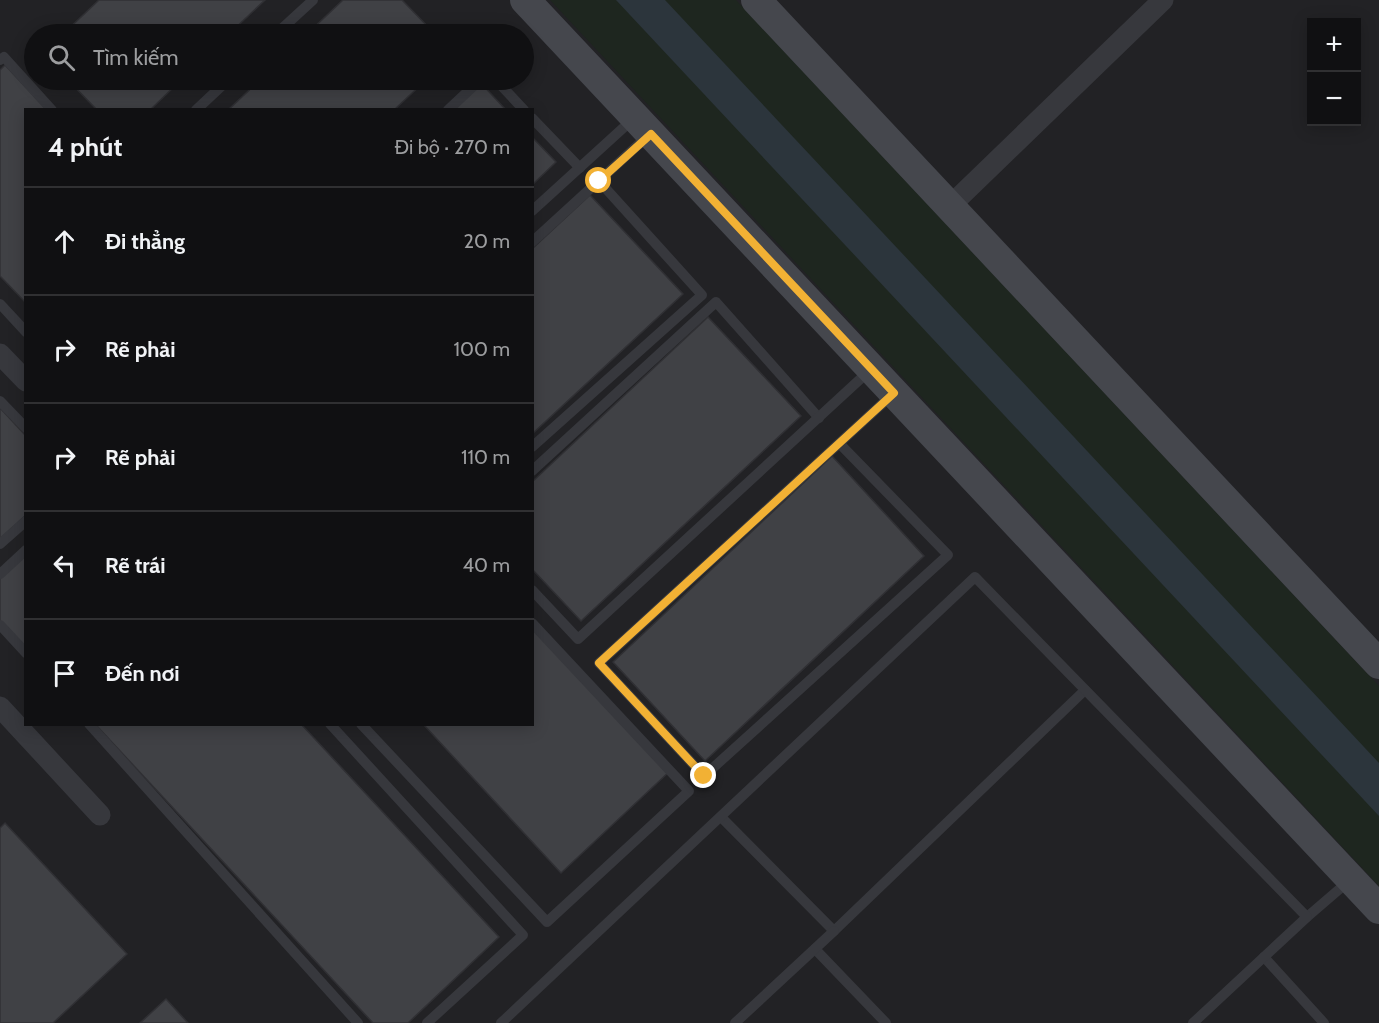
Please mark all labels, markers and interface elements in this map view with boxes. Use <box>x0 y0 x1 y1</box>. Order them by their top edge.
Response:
map controls <box>1307 18 1361 126</box>
button: + <box>1307 18 1361 72</box>
search box <box>24 24 534 90</box>
icon: search <box>45 41 78 74</box>
text: Tìm kiếm <box>93 44 179 71</box>
button: − <box>1307 72 1361 126</box>
text: 4 phút <box>48 131 122 163</box>
text: Đi bộ · 270 m <box>394 135 510 159</box>
route start <box>585 167 611 193</box>
icon: ahead <box>48 225 81 258</box>
text: Đi thẳng <box>105 228 185 255</box>
text: 20 m <box>464 229 510 253</box>
icon: right <box>48 333 81 366</box>
text: Rẽ phải <box>105 336 176 363</box>
text: 100 m <box>454 337 510 361</box>
icon: right <box>48 441 81 474</box>
text: Rẽ phải <box>105 444 176 471</box>
text: 110 m <box>461 445 510 469</box>
icon: left <box>48 549 81 582</box>
text: Rẽ trái <box>105 552 166 579</box>
text: 40 m <box>462 553 510 577</box>
icon: arrive <box>48 657 81 690</box>
text: Đến nơi <box>105 660 179 687</box>
route end <box>690 762 716 788</box>

